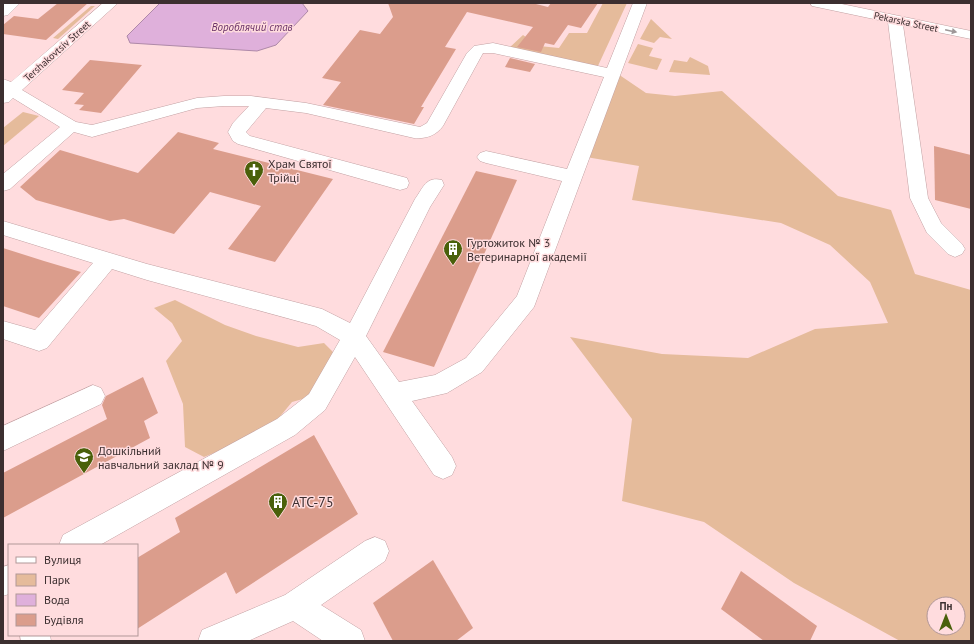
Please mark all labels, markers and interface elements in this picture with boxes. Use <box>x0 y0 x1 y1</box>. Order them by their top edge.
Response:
street label: Pekarska Street <box>873 9 940 35</box>
street label: Tershakovtsiv Street <box>21 17 93 84</box>
water label: Вороблячий став <box>211 20 293 34</box>
one-way arrow <box>945 28 957 34</box>
place label: Храм Святої Трійці <box>268 156 332 185</box>
church icon: Храм Святої Трійці <box>243 159 265 187</box>
place label: Гуртожиток № 3 Ветеринарної академії <box>467 235 587 264</box>
building icon: Гуртожиток № 3 Ветеринарної академії <box>442 238 464 266</box>
place label: Дошкільний навчальний заклад № 9 <box>98 443 224 472</box>
school or university icon: Дошкільний навчальний заклад № 9 <box>73 446 95 474</box>
building icon: АТС-75 <box>267 491 289 519</box>
place label: АТС-75 <box>292 493 334 511</box>
legend <box>8 544 138 636</box>
text: Вулиця <box>44 552 81 567</box>
text: Парк <box>44 572 70 587</box>
text: Вода <box>44 592 70 607</box>
north arrow <box>926 596 966 636</box>
text: Пн <box>940 599 953 613</box>
text: Будівля <box>44 612 83 627</box>

